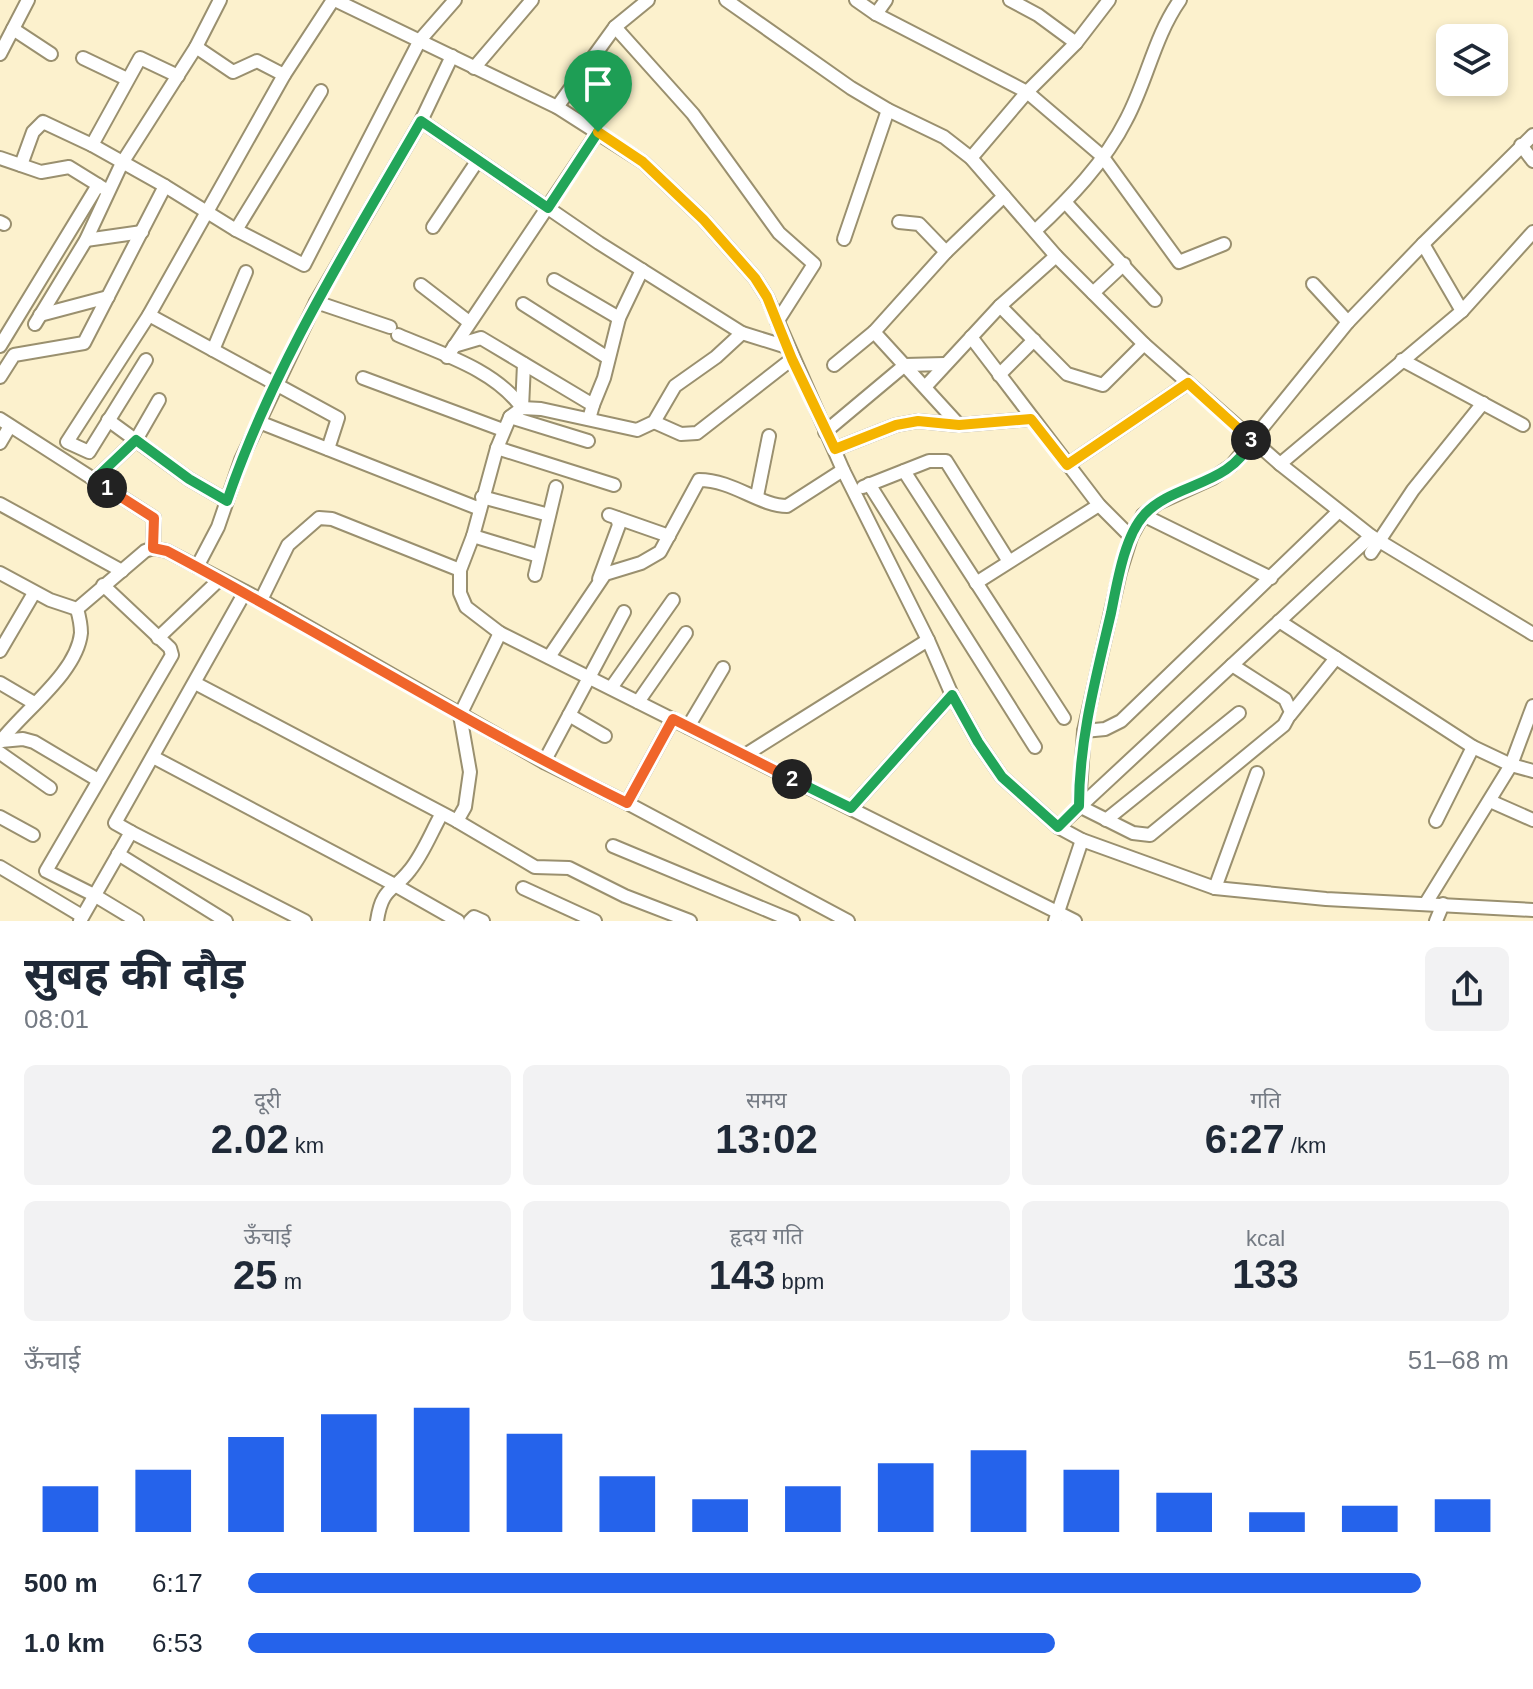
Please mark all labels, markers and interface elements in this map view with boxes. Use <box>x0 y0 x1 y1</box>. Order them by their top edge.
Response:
map controls <box>1436 24 1508 96</box>
button: layers <box>1436 24 1508 96</box>
pin <box>564 50 632 132</box>
icon: arrive <box>576 62 620 106</box>
pin: 3 <box>1231 420 1271 460</box>
text: 3 <box>1245 427 1257 452</box>
pin: 1 <box>87 468 127 508</box>
text: 1 <box>101 475 113 500</box>
pin: 2 <box>772 759 812 799</box>
text: 2 <box>786 766 798 791</box>
button: share <box>1425 947 1509 1031</box>
text: सुबह की दौड़ <box>24 949 245 998</box>
text: 08:01 <box>24 1004 89 1034</box>
text: दूरी <box>254 1088 281 1113</box>
text: समय <box>746 1088 787 1113</box>
text: गति <box>1250 1088 1281 1113</box>
text: 2.02 <box>211 1117 289 1161</box>
text: 13:02 <box>715 1117 818 1161</box>
text: 6:27 <box>1205 1117 1285 1161</box>
text: km <box>289 1133 324 1158</box>
text: /km <box>1285 1133 1326 1158</box>
text: ऊँचाई <box>244 1224 291 1249</box>
text: हृदय गति <box>730 1224 803 1249</box>
text: kcal <box>1246 1226 1285 1251</box>
text: 133 <box>1232 1252 1299 1296</box>
text: 25 <box>233 1253 278 1297</box>
text: 143 <box>709 1253 775 1297</box>
text: m <box>278 1269 302 1294</box>
text: bpm <box>775 1269 824 1294</box>
text: ऊँचाई <box>24 1345 80 1375</box>
text: 51–68 m <box>1408 1345 1509 1375</box>
text: 500 m <box>24 1568 98 1598</box>
text: 6:17 <box>152 1568 203 1598</box>
text: 1.0 km <box>24 1628 105 1658</box>
text: 6:53 <box>152 1628 203 1658</box>

